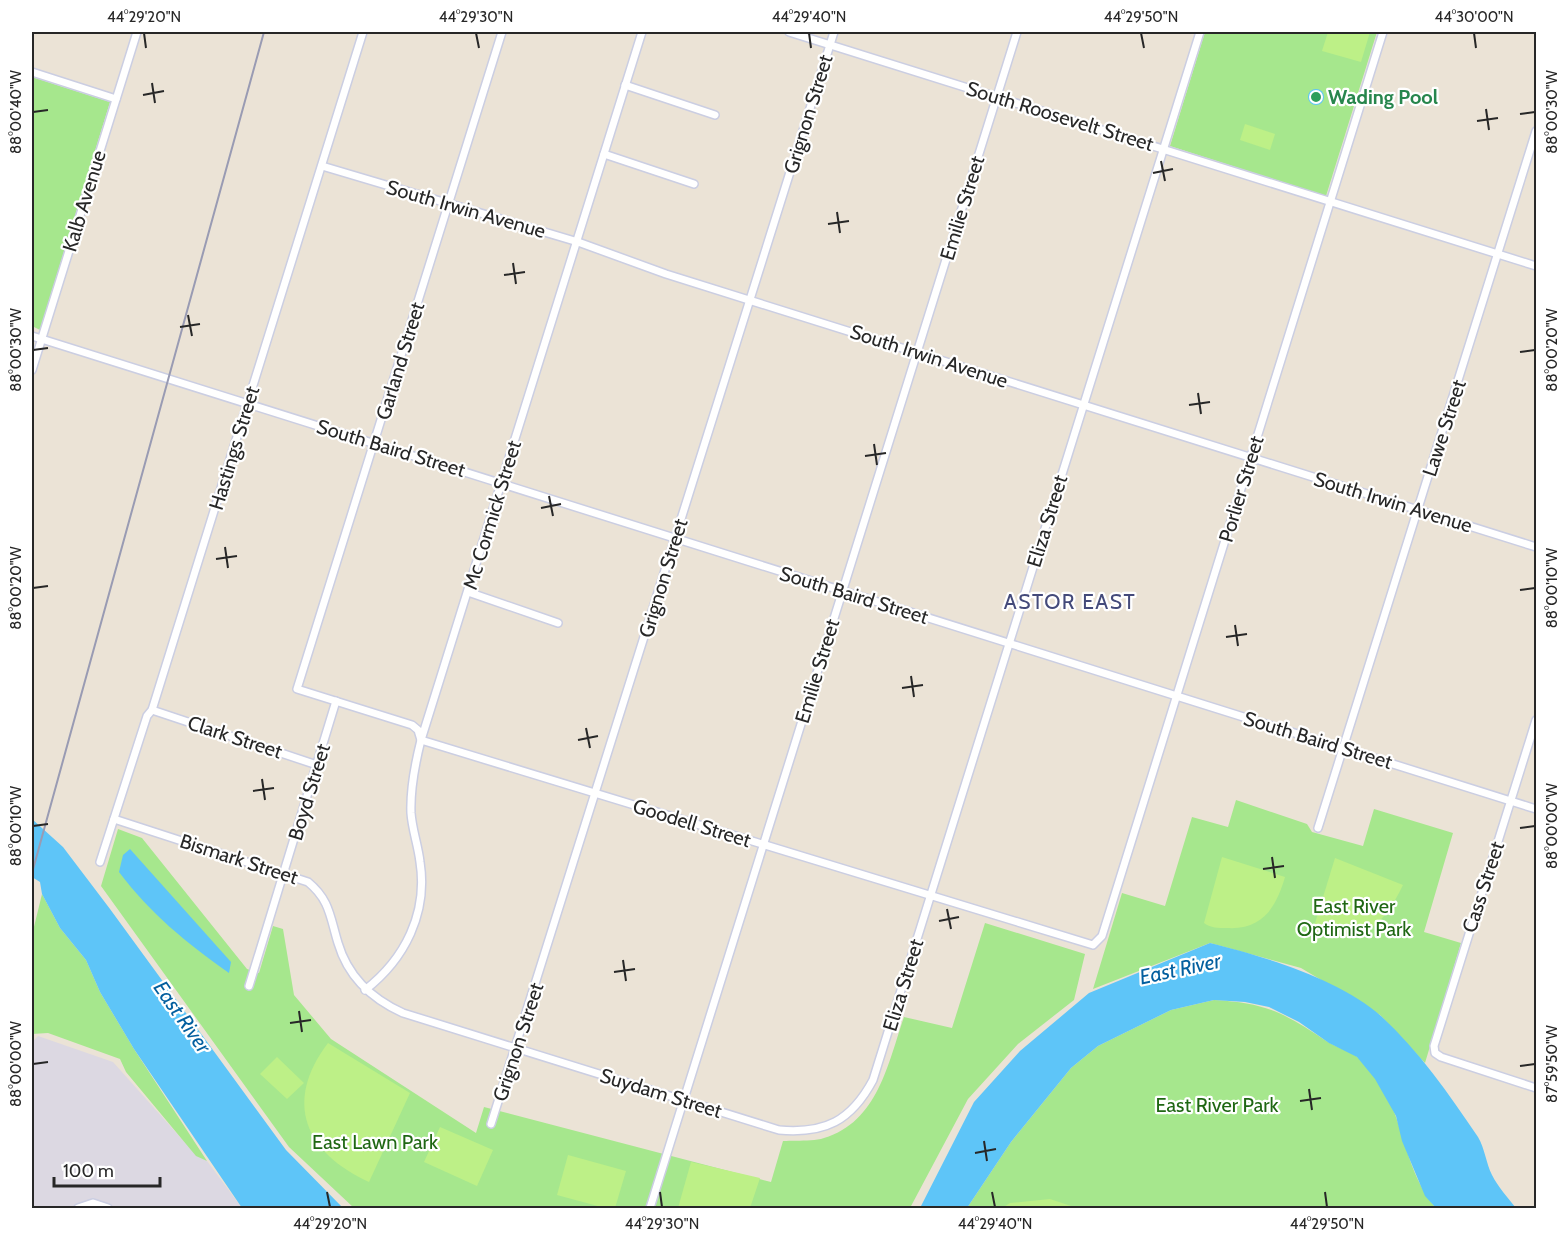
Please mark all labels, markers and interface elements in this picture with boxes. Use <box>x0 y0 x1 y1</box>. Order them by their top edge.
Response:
text: 44°29'20"N <box>107 8 181 26</box>
text: 44°29'30"N <box>439 8 513 26</box>
text: 44°29'40"N <box>772 8 846 26</box>
text: 44°29'50"N <box>1104 8 1178 26</box>
text: 44°30'00"N <box>1434 8 1514 26</box>
street label: Grignon Street <box>779 51 838 176</box>
text: 88°00'40"W <box>7 69 25 154</box>
text: 88°00'30"W <box>1543 69 1561 154</box>
street label: South Roosevelt Street <box>963 76 1157 156</box>
place label: Wading Pool <box>1328 85 1438 109</box>
marker: Wading Pool <box>1309 90 1323 104</box>
street label: Kalb Avenue <box>57 147 111 255</box>
street label: Emilie Street <box>935 153 989 263</box>
street label: South Irwin Avenue <box>384 175 548 243</box>
street label: Garland Street <box>371 299 429 423</box>
text: 88°00'30"W <box>7 307 25 392</box>
text: 88°00'20"W <box>1543 307 1561 392</box>
street label: South Irwin Avenue <box>847 319 1011 393</box>
street label: Lawe Street <box>1417 377 1471 479</box>
street label: Hastings Street <box>204 383 264 513</box>
street label: South Baird Street <box>314 414 468 482</box>
street label: Porlier Street <box>1213 433 1269 545</box>
street label: Mc Cormick Street <box>458 437 526 592</box>
street label: South Irwin Avenue <box>1311 467 1475 537</box>
street label: Eliza Street <box>1022 472 1072 570</box>
street label: Grignon Street <box>634 515 693 640</box>
text: 88°00'20"W <box>7 545 25 630</box>
text: 88°00'10"W <box>1543 547 1561 628</box>
street label: South Baird Street <box>777 561 931 629</box>
district label: ASTOR EAST <box>1004 589 1136 614</box>
street label: Emilie Street <box>790 616 844 726</box>
street label: South Baird Street <box>1241 706 1395 774</box>
street label: Clark Street <box>185 710 285 764</box>
street label: Boyd Street <box>283 741 335 843</box>
text: 88°00'00"W <box>1543 782 1561 869</box>
text: 88°00'10"W <box>7 785 25 866</box>
street label: Goodell Street <box>630 794 754 852</box>
street label: Bismark Street <box>177 829 301 889</box>
street label: Cass Street <box>1457 838 1509 936</box>
park label: East River Optimist Park <box>1297 894 1411 941</box>
street label: Eliza Street <box>878 936 928 1034</box>
water label: East River <box>1137 947 1224 989</box>
water label: East River <box>149 976 217 1059</box>
street label: Grignon Street <box>488 980 549 1104</box>
text: 88°00'00"W <box>7 1020 25 1107</box>
text: 87°59'50"W <box>1543 1024 1561 1103</box>
street label: Suydam Street <box>597 1063 725 1123</box>
park label: East River Park <box>1155 1093 1279 1117</box>
park label: East Lawn Park <box>312 1130 438 1154</box>
scale bar <box>54 1150 160 1188</box>
text: 100 m <box>63 1160 114 1182</box>
text: 44°29'20"N <box>293 1215 367 1233</box>
text: 44°29'30"N <box>625 1215 699 1233</box>
text: 44°29'40"N <box>958 1215 1032 1233</box>
text: 44°29'50"N <box>1290 1215 1364 1233</box>

